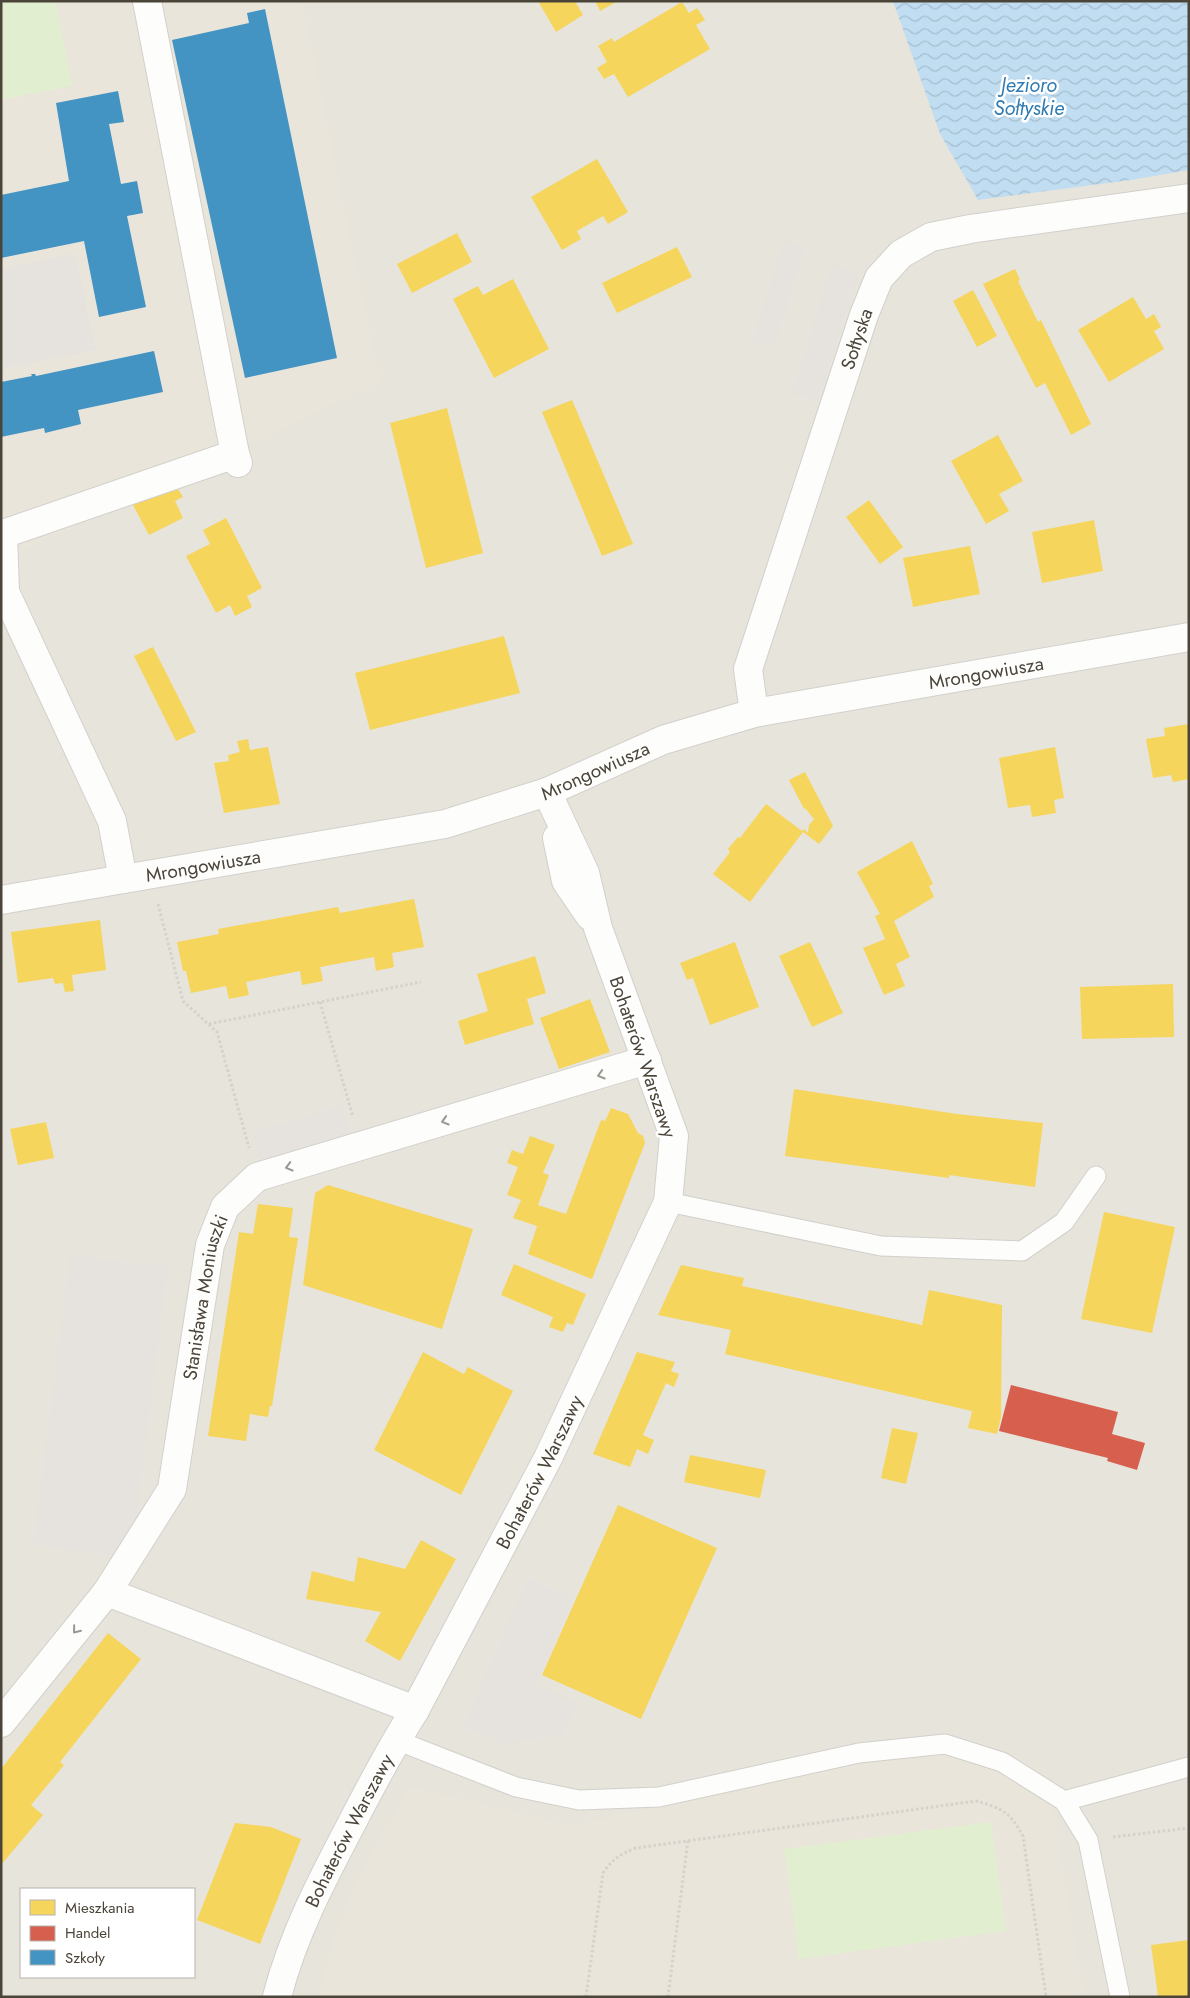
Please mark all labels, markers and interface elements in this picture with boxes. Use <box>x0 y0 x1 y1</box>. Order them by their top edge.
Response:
water label: Jezioro Sołtyskie <box>994 71 1064 123</box>
street label: Sołtyska <box>834 304 879 373</box>
street label: Mrongowiusza <box>926 649 1046 696</box>
street label: Mrongowiusza <box>536 734 654 807</box>
street label: Mrongowiusza <box>143 842 263 889</box>
street label: Bohaterów Warszawy <box>603 973 684 1142</box>
one-way arrow <box>597 1069 605 1079</box>
one-way arrow <box>441 1116 450 1126</box>
one-way arrow <box>286 1162 294 1172</box>
street label: Stanisława Moniuszki <box>176 1210 234 1382</box>
street label: Bohaterów Warszawy <box>489 1390 590 1554</box>
one-way arrow <box>74 1624 82 1633</box>
street label: Bohaterów Warszawy <box>298 1748 400 1911</box>
legend <box>20 1888 195 1978</box>
text: Mieszkania <box>65 1897 135 1919</box>
text: Handel <box>65 1922 111 1944</box>
text: Szkoły <box>65 1947 105 1969</box>

